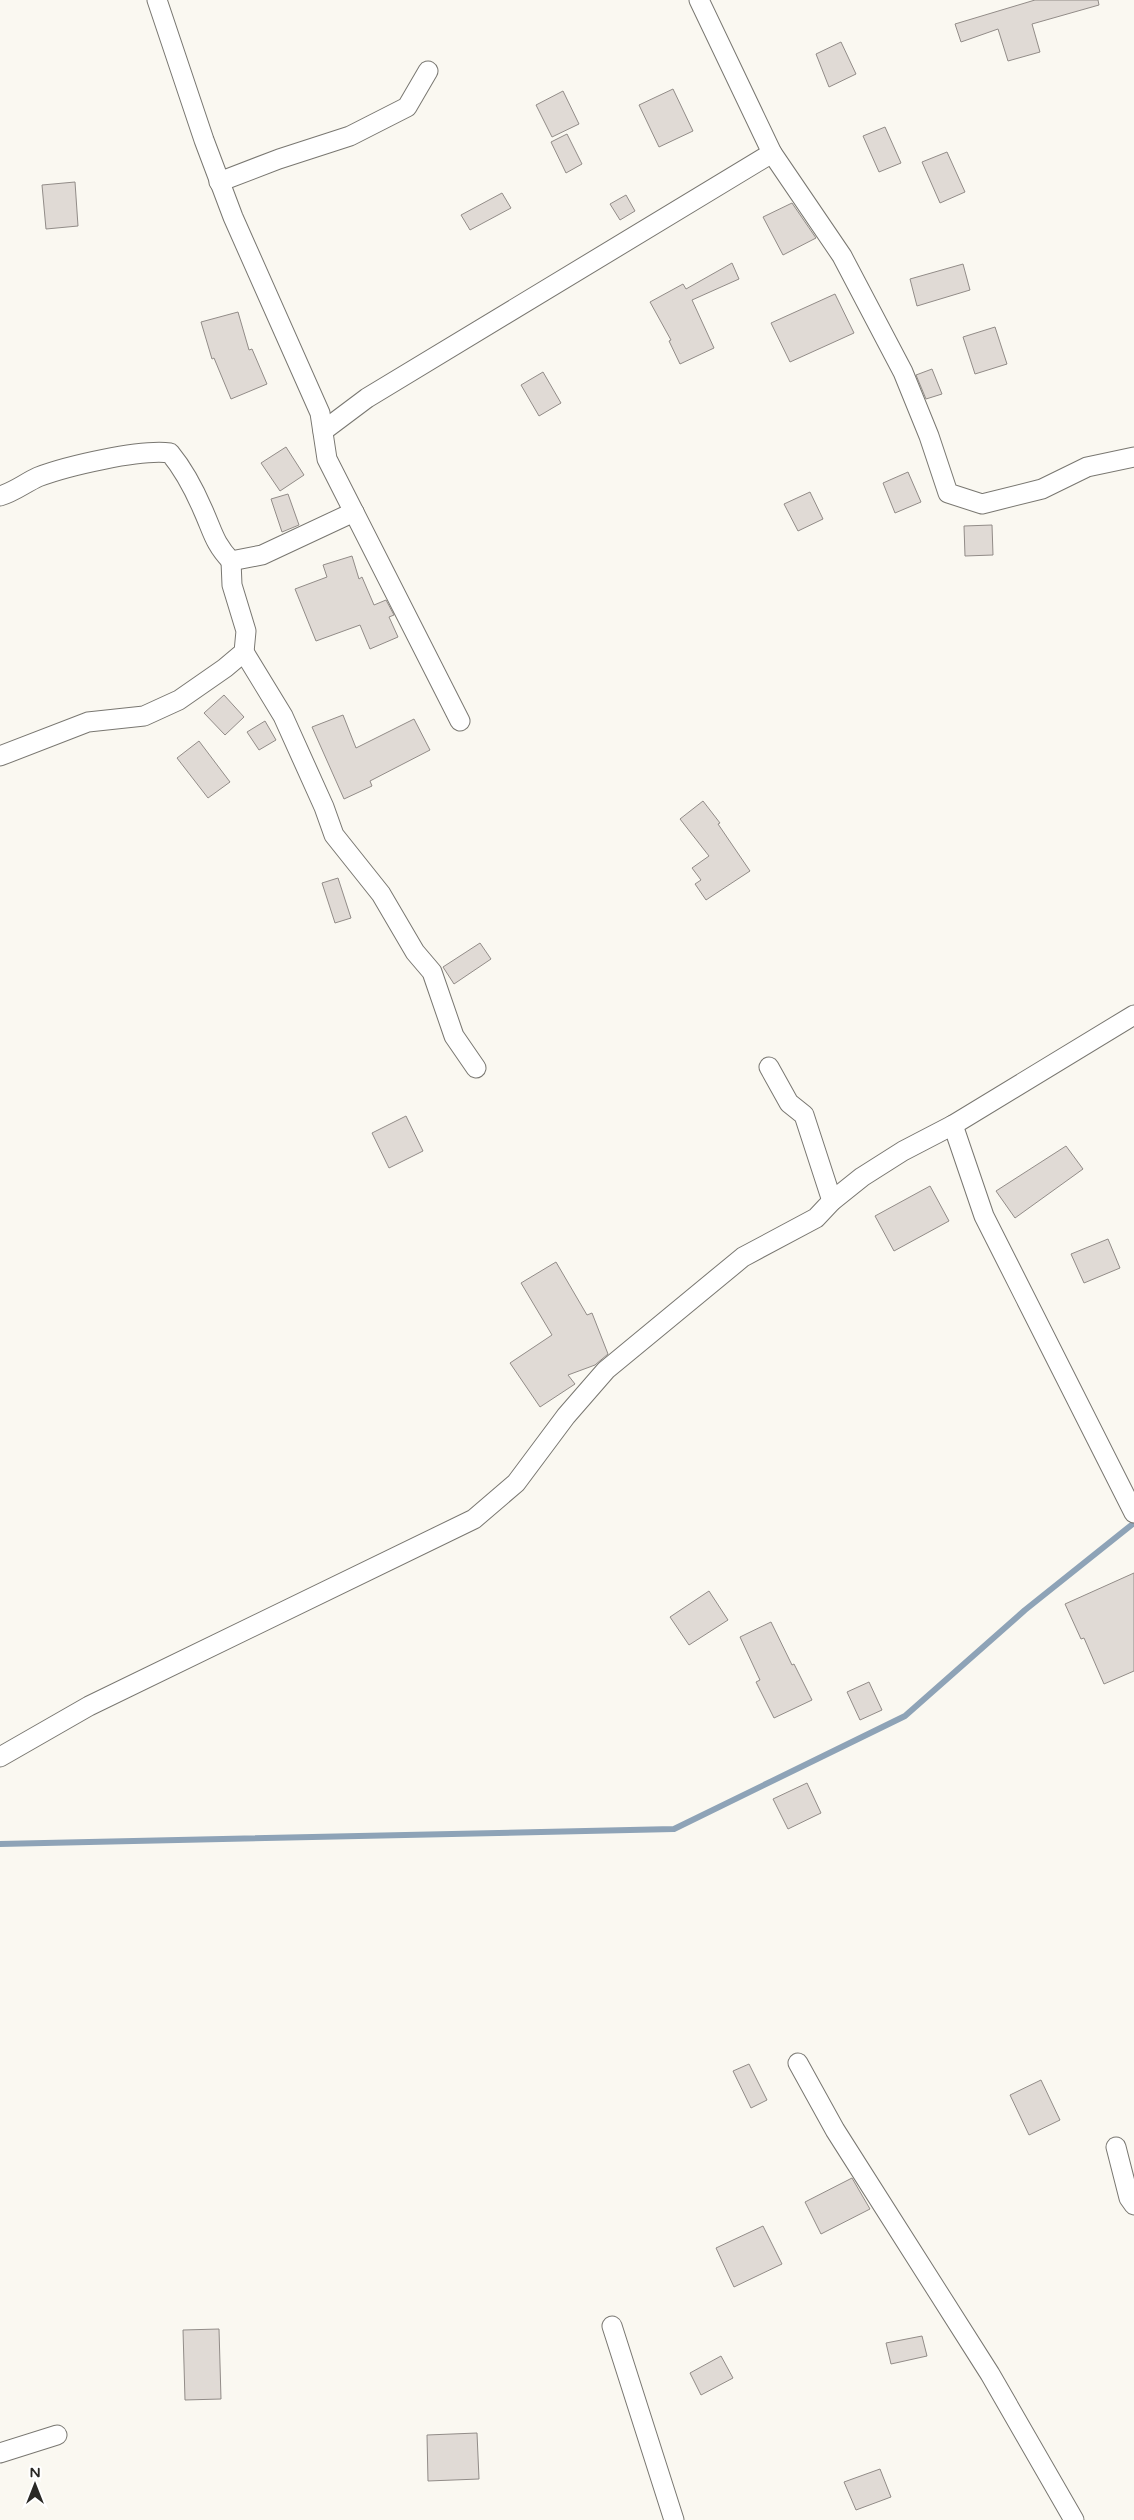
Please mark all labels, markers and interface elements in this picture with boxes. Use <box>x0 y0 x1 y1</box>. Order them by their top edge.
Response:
north arrow <box>10 2460 60 2510</box>
text: N <box>29 2464 41 2481</box>

